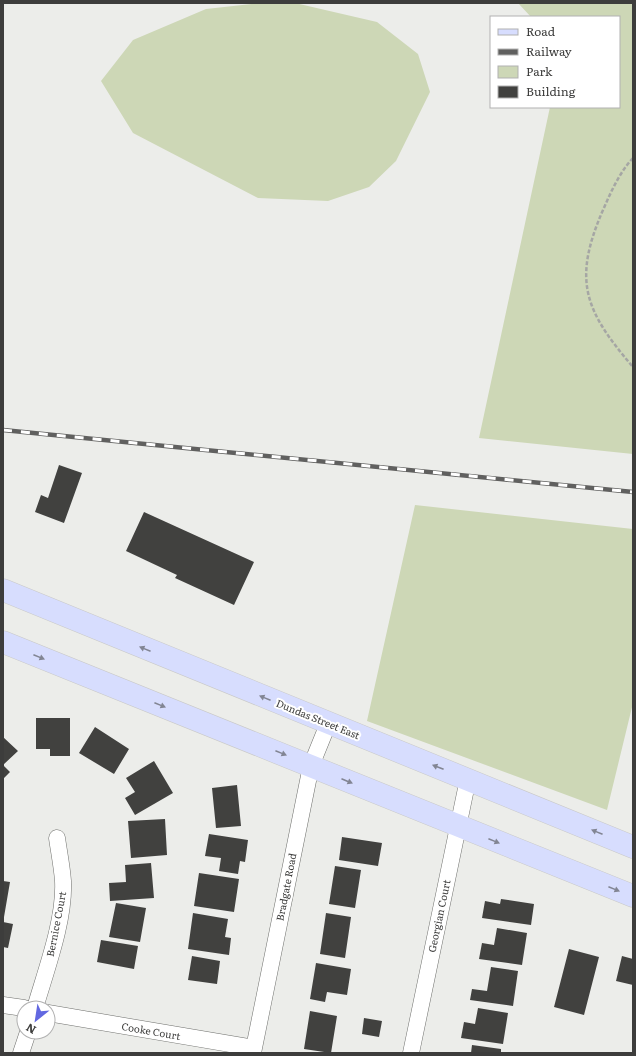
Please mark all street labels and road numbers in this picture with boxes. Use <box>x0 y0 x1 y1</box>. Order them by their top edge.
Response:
street label: Dundas Street East <box>274 695 362 742</box>
street label: Bradgate Road <box>272 852 299 922</box>
street label: Georgian Court <box>423 878 454 954</box>
street label: Bernice Court <box>42 890 69 958</box>
street label: Cooke Court <box>120 1018 182 1043</box>

